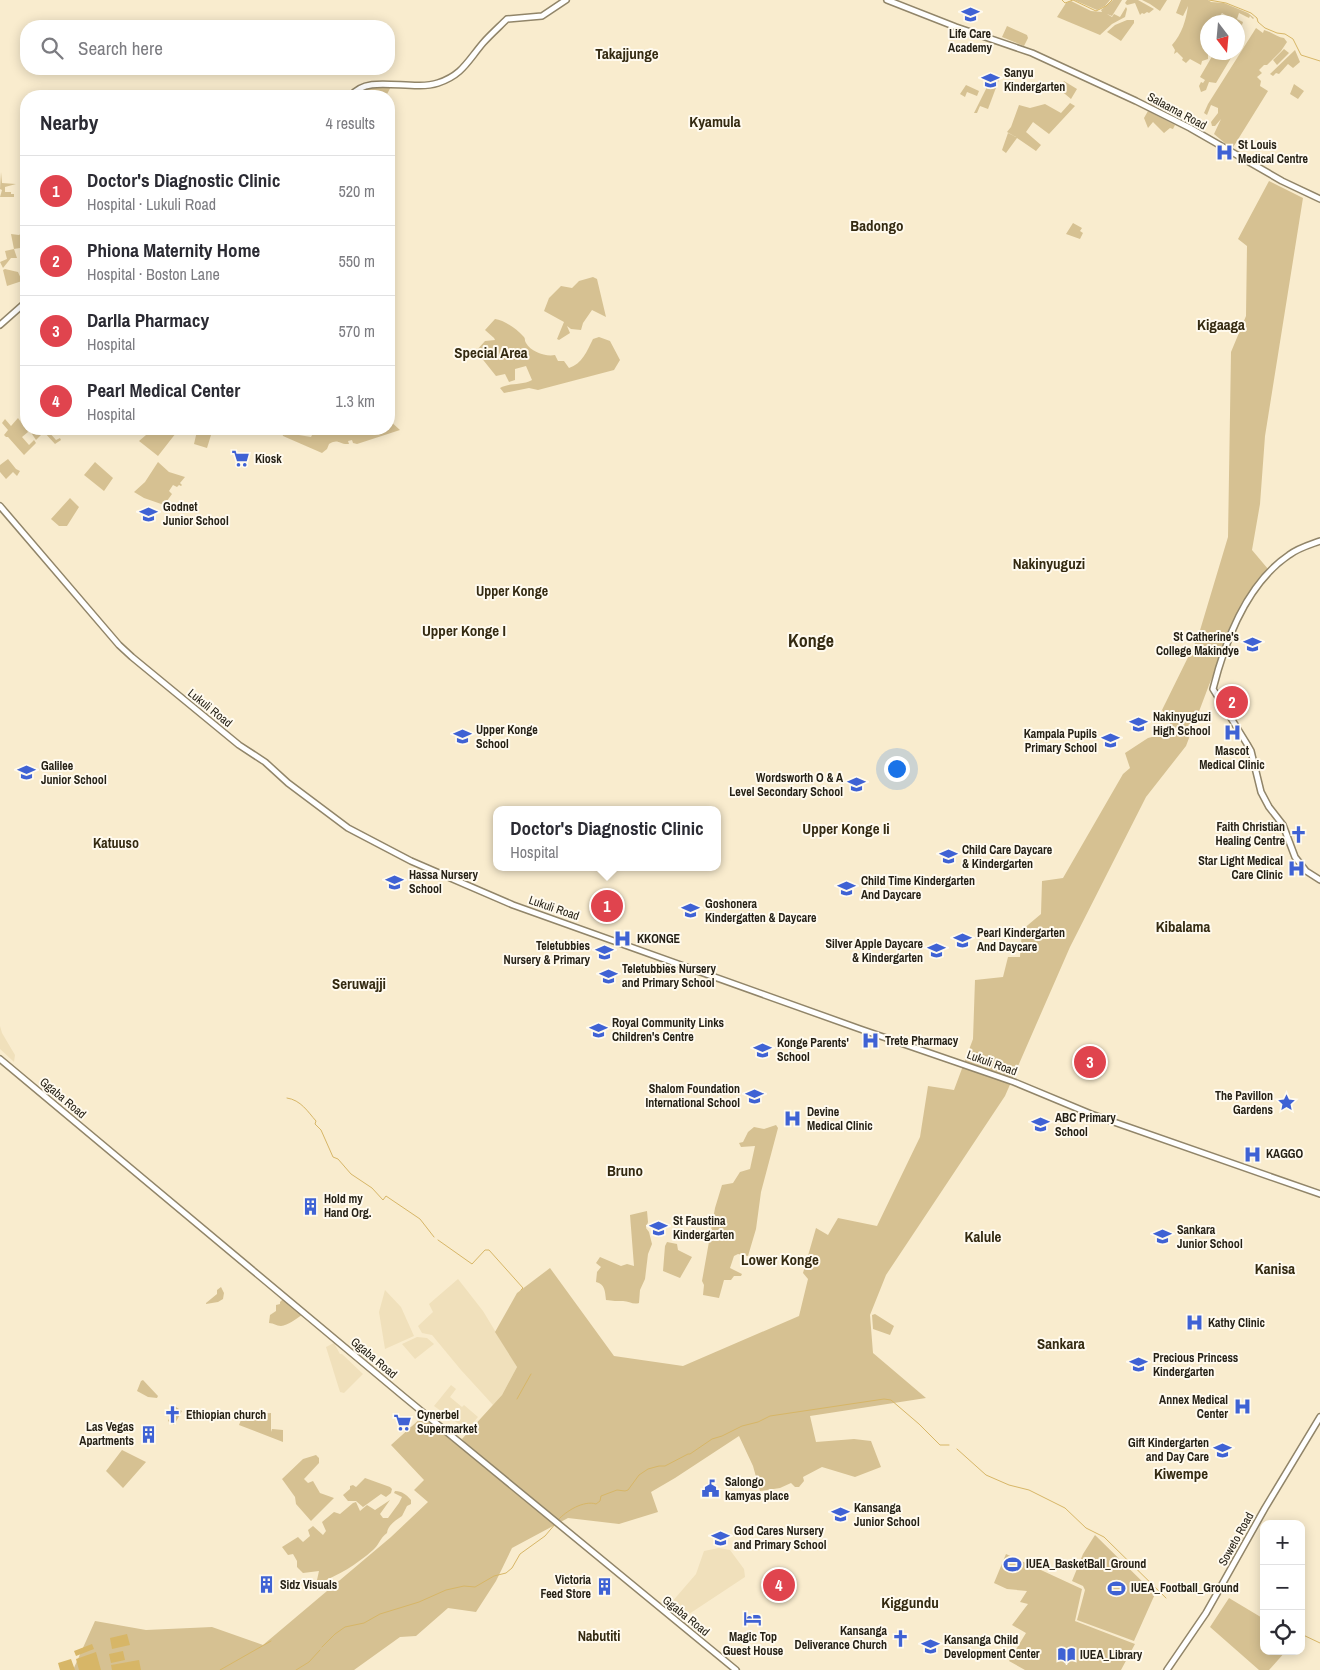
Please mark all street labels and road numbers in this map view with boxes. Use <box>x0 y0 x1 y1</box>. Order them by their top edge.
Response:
street label: Salaama Road <box>1145 89 1209 133</box>
street label: Lukuli Road <box>185 685 235 731</box>
street label: Lukuli Road <box>527 892 581 924</box>
street label: Lukuli Road <box>965 1047 1019 1079</box>
street label: Ggaba Road <box>36 1074 90 1122</box>
street label: Ggaba Road <box>347 1334 401 1382</box>
street label: Soweto Road <box>1215 1509 1257 1569</box>
street label: Ggaba Road <box>659 1592 713 1640</box>

